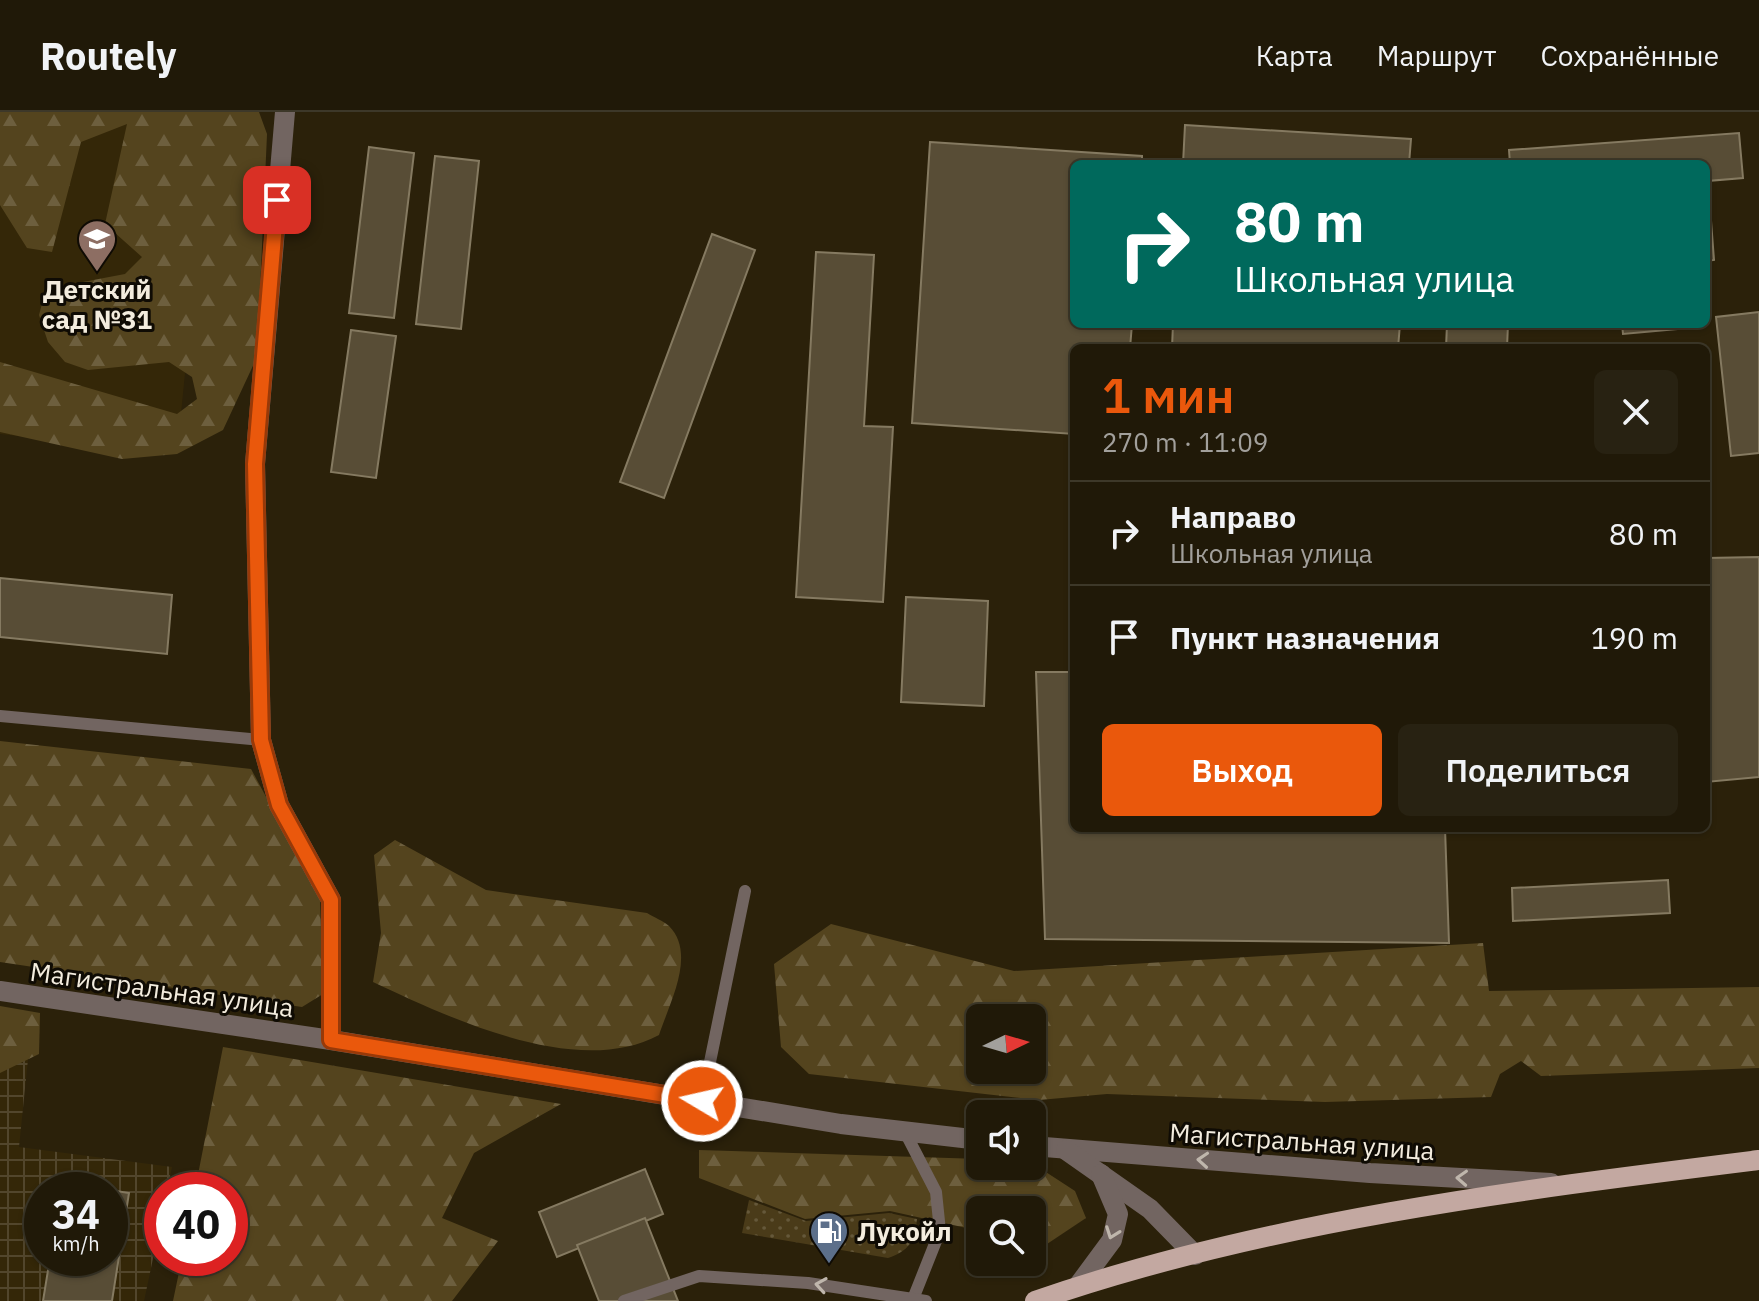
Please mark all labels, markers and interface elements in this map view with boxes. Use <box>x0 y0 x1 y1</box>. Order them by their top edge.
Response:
text: Routely <box>40 31 176 80</box>
text: Карта <box>1256 37 1333 74</box>
text: Маршрут <box>1377 37 1496 74</box>
text: Сохранённые <box>1540 37 1719 74</box>
pin <box>243 166 311 234</box>
icon: arrive <box>255 178 299 222</box>
text: 80 m <box>1234 185 1364 257</box>
icon: right <box>1102 192 1206 296</box>
school or university icon: Детский сад №31 <box>76 218 118 273</box>
text: Школьная улица <box>1234 255 1515 302</box>
place label: Детский сад №31 <box>42 272 153 336</box>
text: 1 мин <box>1102 364 1235 426</box>
button: close <box>1594 370 1678 454</box>
text: 270 m · 11:09 <box>1102 425 1268 459</box>
text: Направо <box>1170 497 1296 536</box>
icon: right <box>1102 511 1146 555</box>
text: 80 m <box>1609 514 1678 553</box>
text: Школьная улица <box>1170 536 1373 570</box>
icon: arrive <box>1102 615 1146 659</box>
text: Пункт назначения <box>1170 618 1440 657</box>
text: 190 m <box>1591 618 1678 657</box>
button: Выход <box>1102 724 1382 816</box>
button: Поделиться <box>1398 724 1678 816</box>
street label: Магистральная улица <box>28 954 296 1024</box>
north arrow <box>966 1004 1046 1084</box>
map controls <box>966 1004 1046 1276</box>
position arrow <box>660 1059 744 1143</box>
button: sound <box>966 1100 1046 1180</box>
street label: Магистральная улица <box>1168 1115 1436 1167</box>
one-way arrow <box>1196 1152 1209 1169</box>
one-way arrow <box>1455 1170 1468 1187</box>
speed limit sign: 40 <box>144 1172 248 1276</box>
text: 34 <box>52 1188 100 1240</box>
button: search <box>966 1196 1046 1276</box>
fuel station icon: Лукойл <box>808 1210 850 1265</box>
place label: Лукойл <box>857 1214 952 1248</box>
one-way arrow <box>1105 1225 1122 1239</box>
text: km/h <box>52 1230 100 1257</box>
one-way arrow <box>814 1277 828 1294</box>

